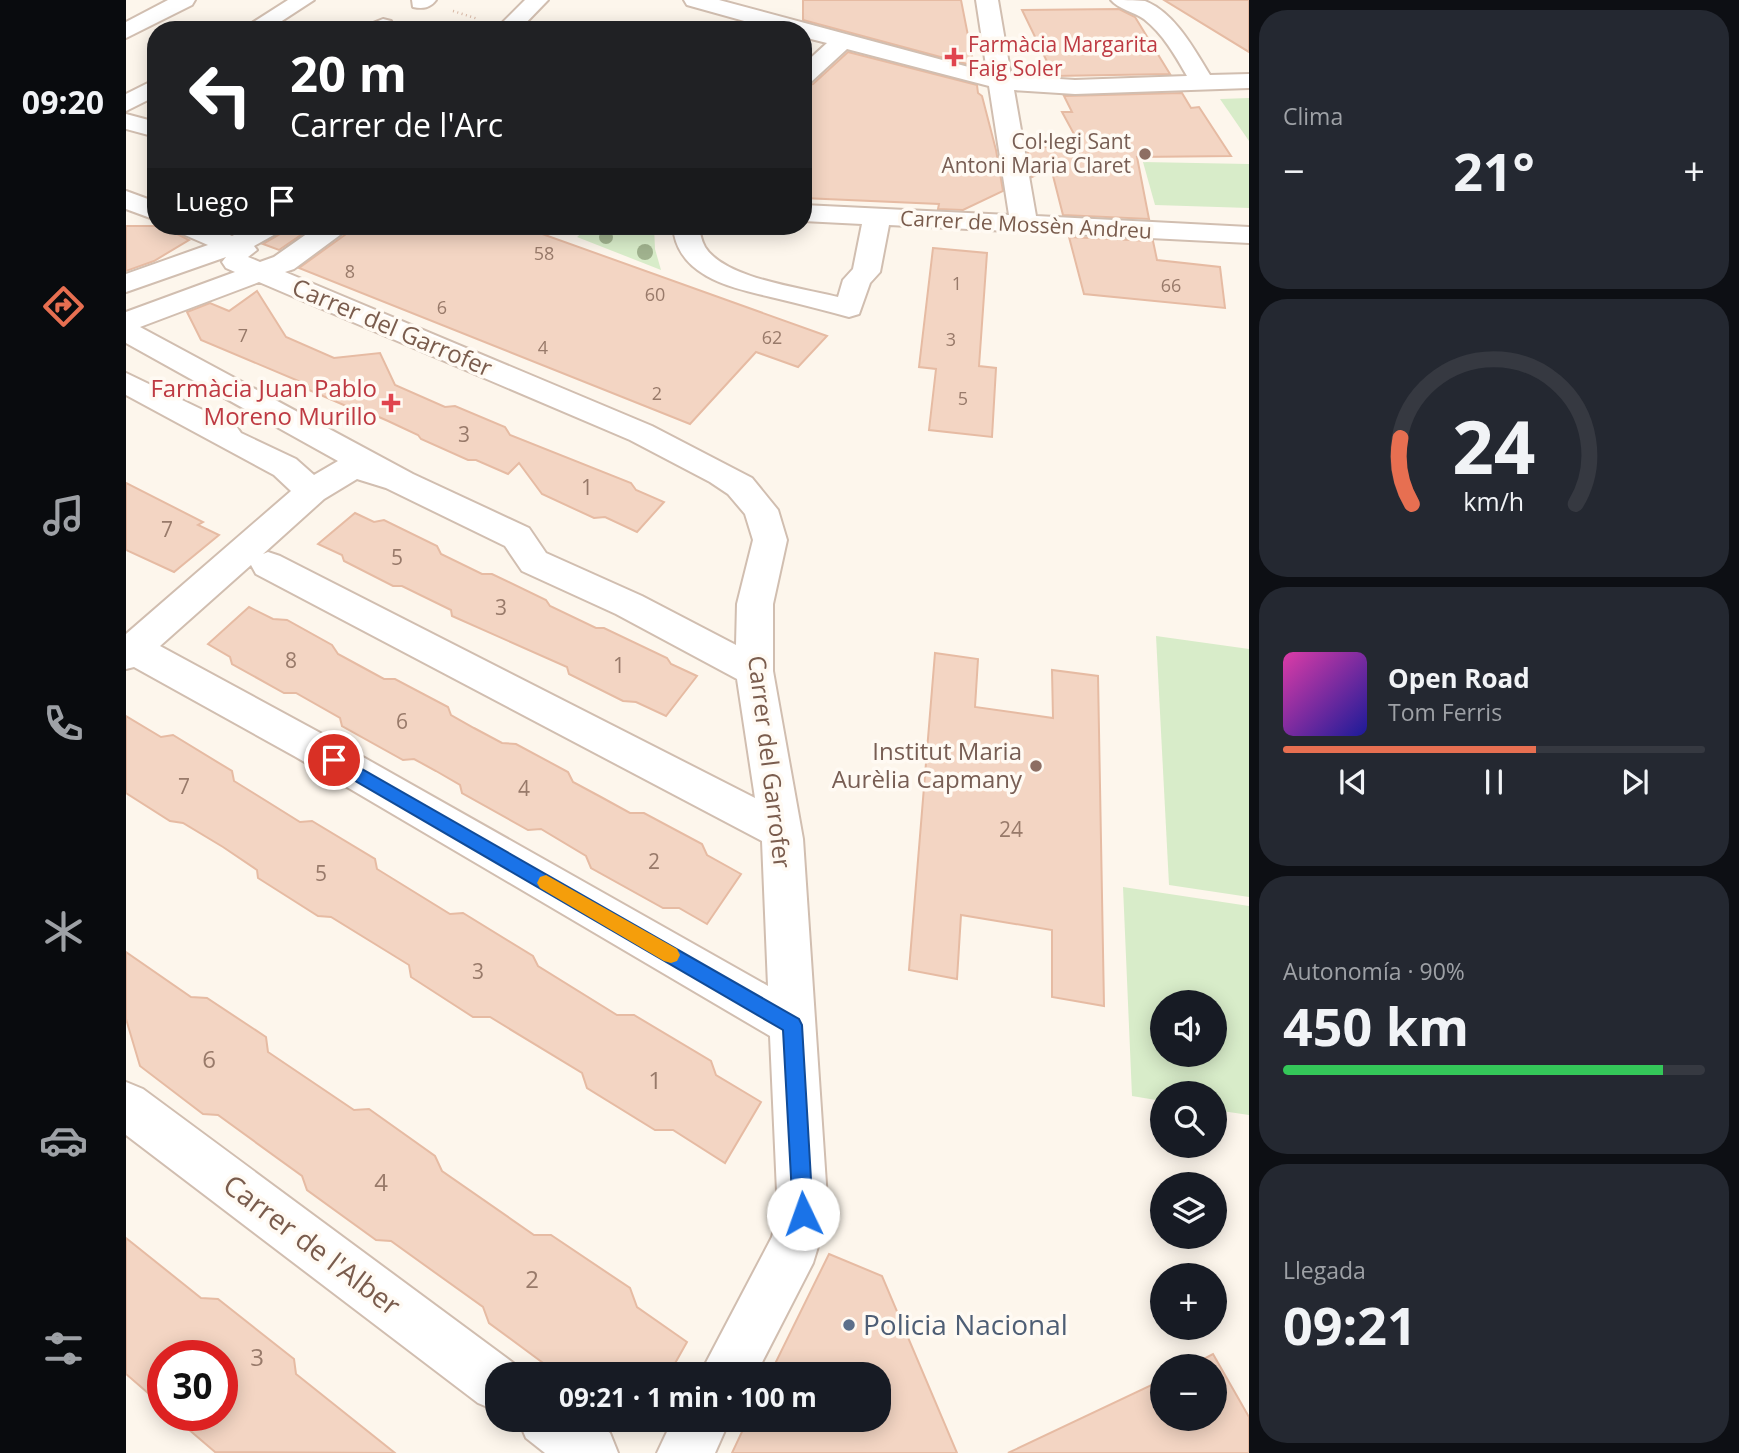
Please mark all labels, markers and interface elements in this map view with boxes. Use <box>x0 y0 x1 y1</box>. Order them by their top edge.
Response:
place label: Farmàcia Margarita Faig Soler <box>968 30 1158 82</box>
text: 20 m <box>290 40 407 106</box>
icon: left <box>175 49 266 140</box>
marker: Farmàcia Margarita Faig Soler <box>946 49 962 65</box>
text: 09:20 <box>22 80 104 123</box>
text: Clima <box>1283 100 1343 132</box>
text: Carrer de l'Arc <box>290 103 503 146</box>
place label: Col·legi Sant Antoni Maria Claret <box>941 127 1131 179</box>
text: 21° <box>1453 135 1535 206</box>
text: − <box>1283 144 1305 196</box>
text: + <box>1683 144 1705 196</box>
marker: Col·legi Sant Antoni Maria Claret <box>1137 146 1153 162</box>
icon: arrive <box>263 182 301 220</box>
text: Luego <box>175 183 249 219</box>
street label: Carrer de Mossèn Andreu <box>900 203 1153 245</box>
house number: 58 <box>534 241 554 265</box>
house number: 8 <box>345 259 355 283</box>
street label: Carrer del Garrofer <box>288 270 498 384</box>
house number: 1 <box>952 271 962 295</box>
house number: 66 <box>1161 273 1181 297</box>
icon: directions <box>39 282 88 331</box>
house number: 60 <box>645 282 665 306</box>
house number: 6 <box>437 295 447 319</box>
house number: 7 <box>238 323 248 347</box>
house number: 62 <box>762 325 782 349</box>
house number: 3 <box>946 327 956 351</box>
house number: 4 <box>538 335 548 359</box>
place label: Farmàcia Juan Pablo Moreno Murillo <box>150 371 377 432</box>
house number: 2 <box>652 381 662 405</box>
house number: 5 <box>958 386 968 410</box>
marker: Farmàcia Juan Pablo Moreno Murillo <box>383 395 399 411</box>
text: 24 <box>1452 396 1536 495</box>
house number: 3 <box>458 420 470 448</box>
house number: 1 <box>581 473 593 501</box>
text: km/h <box>1464 484 1524 518</box>
icon: music <box>39 491 88 540</box>
house number: 7 <box>161 515 173 543</box>
house number: 5 <box>391 543 403 571</box>
house number: 3 <box>495 593 507 621</box>
house number: 8 <box>285 646 297 674</box>
house number: 1 <box>613 651 625 679</box>
street label: Carrer del Garrofer <box>741 653 800 870</box>
text: Open Road <box>1388 660 1530 696</box>
text: Tom Ferris <box>1388 696 1502 728</box>
icon: phone <box>39 699 88 748</box>
house number: 6 <box>396 707 408 735</box>
pin <box>304 730 364 790</box>
place label: Institut Maria Aurèlia Capmany <box>832 734 1023 795</box>
icon: arrive <box>315 741 353 779</box>
marker: Institut Maria Aurèlia Capmany <box>1028 758 1044 774</box>
icon: previous <box>1334 763 1372 801</box>
icon: pause <box>1475 763 1513 801</box>
icon: next <box>1616 763 1654 801</box>
house number: 7 <box>178 772 190 800</box>
house number: 4 <box>518 774 530 802</box>
house number: 24 <box>999 815 1023 843</box>
house number: 2 <box>648 847 660 875</box>
house number: 5 <box>315 859 327 887</box>
icon: climate <box>39 907 88 956</box>
text: Autonomía · 90% <box>1283 955 1465 987</box>
house number: 3 <box>472 957 484 985</box>
map controls <box>1150 990 1227 1431</box>
button: sound <box>1150 990 1227 1067</box>
text: 450 km <box>1283 990 1469 1061</box>
house number: 6 <box>202 1042 216 1075</box>
house number: 1 <box>648 1063 662 1096</box>
button: search <box>1150 1081 1227 1158</box>
icon: car <box>39 1116 88 1165</box>
street label: Carrer de l'Alber <box>216 1165 410 1324</box>
house number: 4 <box>374 1165 388 1198</box>
button: layers <box>1150 1172 1227 1249</box>
position arrow <box>766 1177 840 1251</box>
text: Llegada <box>1283 1254 1366 1286</box>
house number: 2 <box>525 1262 539 1295</box>
button: + <box>1150 1263 1227 1340</box>
text: 09:21 <box>1283 1289 1417 1360</box>
place label: Policia Nacional <box>863 1305 1068 1343</box>
marker: Policia Nacional <box>841 1317 857 1333</box>
icon: filters <box>39 1324 88 1373</box>
speed limit sign: 30 <box>147 1340 238 1431</box>
house number: 3 <box>250 1340 264 1373</box>
button: − <box>1150 1354 1227 1431</box>
text: 09:21 · 1 min · 100 m <box>559 1379 817 1415</box>

